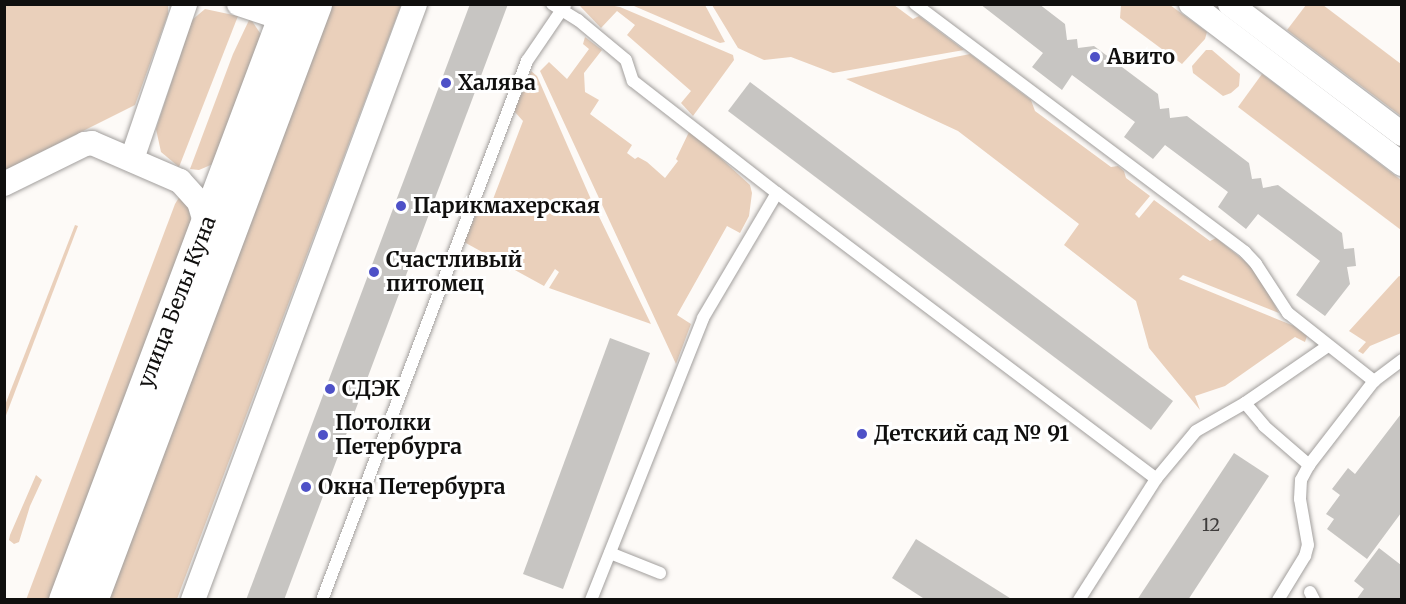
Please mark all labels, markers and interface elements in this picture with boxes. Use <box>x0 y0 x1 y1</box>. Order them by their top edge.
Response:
place label: Авито <box>1107 44 1175 70</box>
marker: Авито <box>1088 50 1102 64</box>
place label: Халява <box>458 70 536 96</box>
marker: Халява <box>439 76 453 90</box>
place label: Парикмахерская <box>413 193 600 219</box>
marker: Парикмахерская <box>394 199 408 213</box>
street label: улица Белы Куна <box>133 213 221 391</box>
place label: Счастливый питомец <box>386 247 522 297</box>
marker: Счастливый питомец <box>367 265 381 279</box>
place label: СДЭК <box>342 376 400 402</box>
marker: СДЭК <box>323 382 337 396</box>
place label: Потолки Петербурга <box>335 410 462 460</box>
place label: Детский сад № 91 <box>874 421 1069 447</box>
marker: Детский сад № 91 <box>855 427 869 441</box>
marker: Потолки Петербурга <box>316 428 330 442</box>
place label: Окна Петербурга <box>318 474 505 500</box>
marker: Окна Петербурга <box>299 480 313 494</box>
house number: 12 <box>1202 514 1220 536</box>

